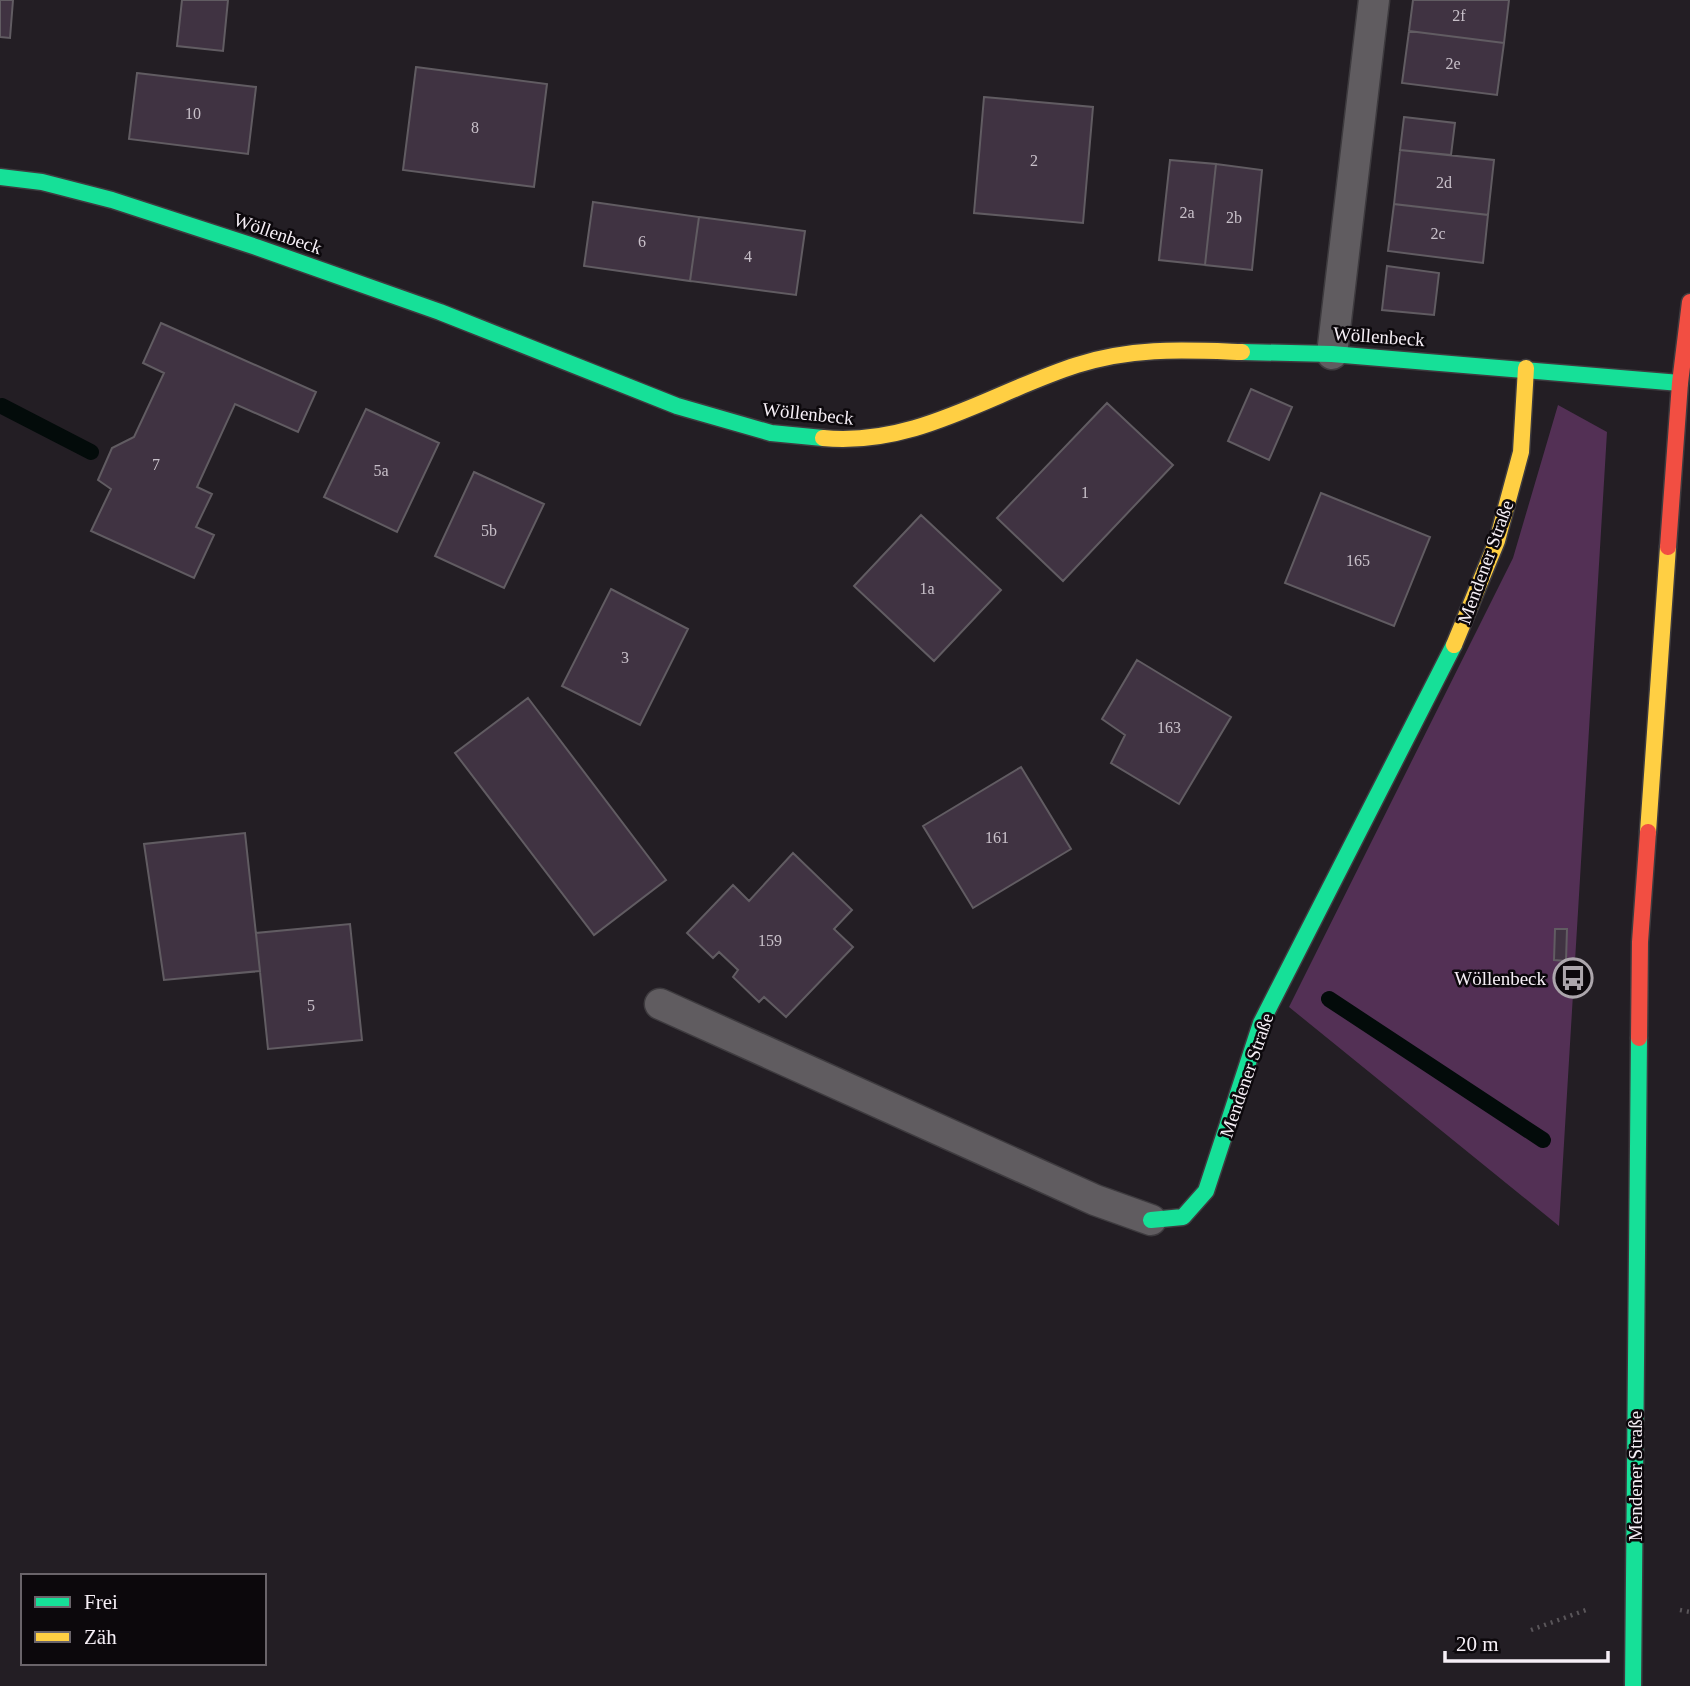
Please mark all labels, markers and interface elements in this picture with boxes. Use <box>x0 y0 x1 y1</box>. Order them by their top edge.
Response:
house number: 2f <box>1452 7 1466 24</box>
house number: 2e <box>1445 55 1461 72</box>
house number: 10 <box>185 105 201 122</box>
house number: 8 <box>471 119 479 136</box>
house number: 2 <box>1030 152 1038 169</box>
house number: 2d <box>1436 174 1452 191</box>
house number: 2a <box>1179 204 1195 221</box>
street label: Wöllenbeck <box>231 209 325 259</box>
house number: 2b <box>1226 209 1242 226</box>
house number: 2c <box>1430 225 1446 242</box>
house number: 6 <box>638 233 646 250</box>
house number: 4 <box>744 248 752 265</box>
street label: Wöllenbeck <box>1332 323 1426 350</box>
street label: Wöllenbeck <box>761 398 855 429</box>
house number: 7 <box>152 456 160 473</box>
house number: 5a <box>373 462 389 479</box>
house number: 1 <box>1081 484 1089 501</box>
street label: Mendener Straße <box>1453 497 1518 627</box>
house number: 5b <box>481 522 497 539</box>
house number: 165 <box>1346 552 1370 569</box>
house number: 1a <box>919 580 935 597</box>
house number: 3 <box>621 649 629 666</box>
house number: 163 <box>1157 719 1181 736</box>
house number: 161 <box>985 829 1009 846</box>
house number: 159 <box>758 932 782 949</box>
bus stop icon: Wöllenbeck <box>1552 957 1594 999</box>
place label: Wöllenbeck <box>1454 968 1546 989</box>
house number: 5 <box>307 997 315 1014</box>
street label: Mendener Straße <box>1215 1010 1278 1140</box>
street label: Mendener Straße <box>1625 1411 1646 1541</box>
legend <box>21 1574 266 1665</box>
text: Frei <box>84 1590 118 1614</box>
scale bar <box>1445 1620 1608 1664</box>
text: Zäh <box>84 1625 117 1649</box>
text: 20 m <box>1456 1632 1499 1656</box>

